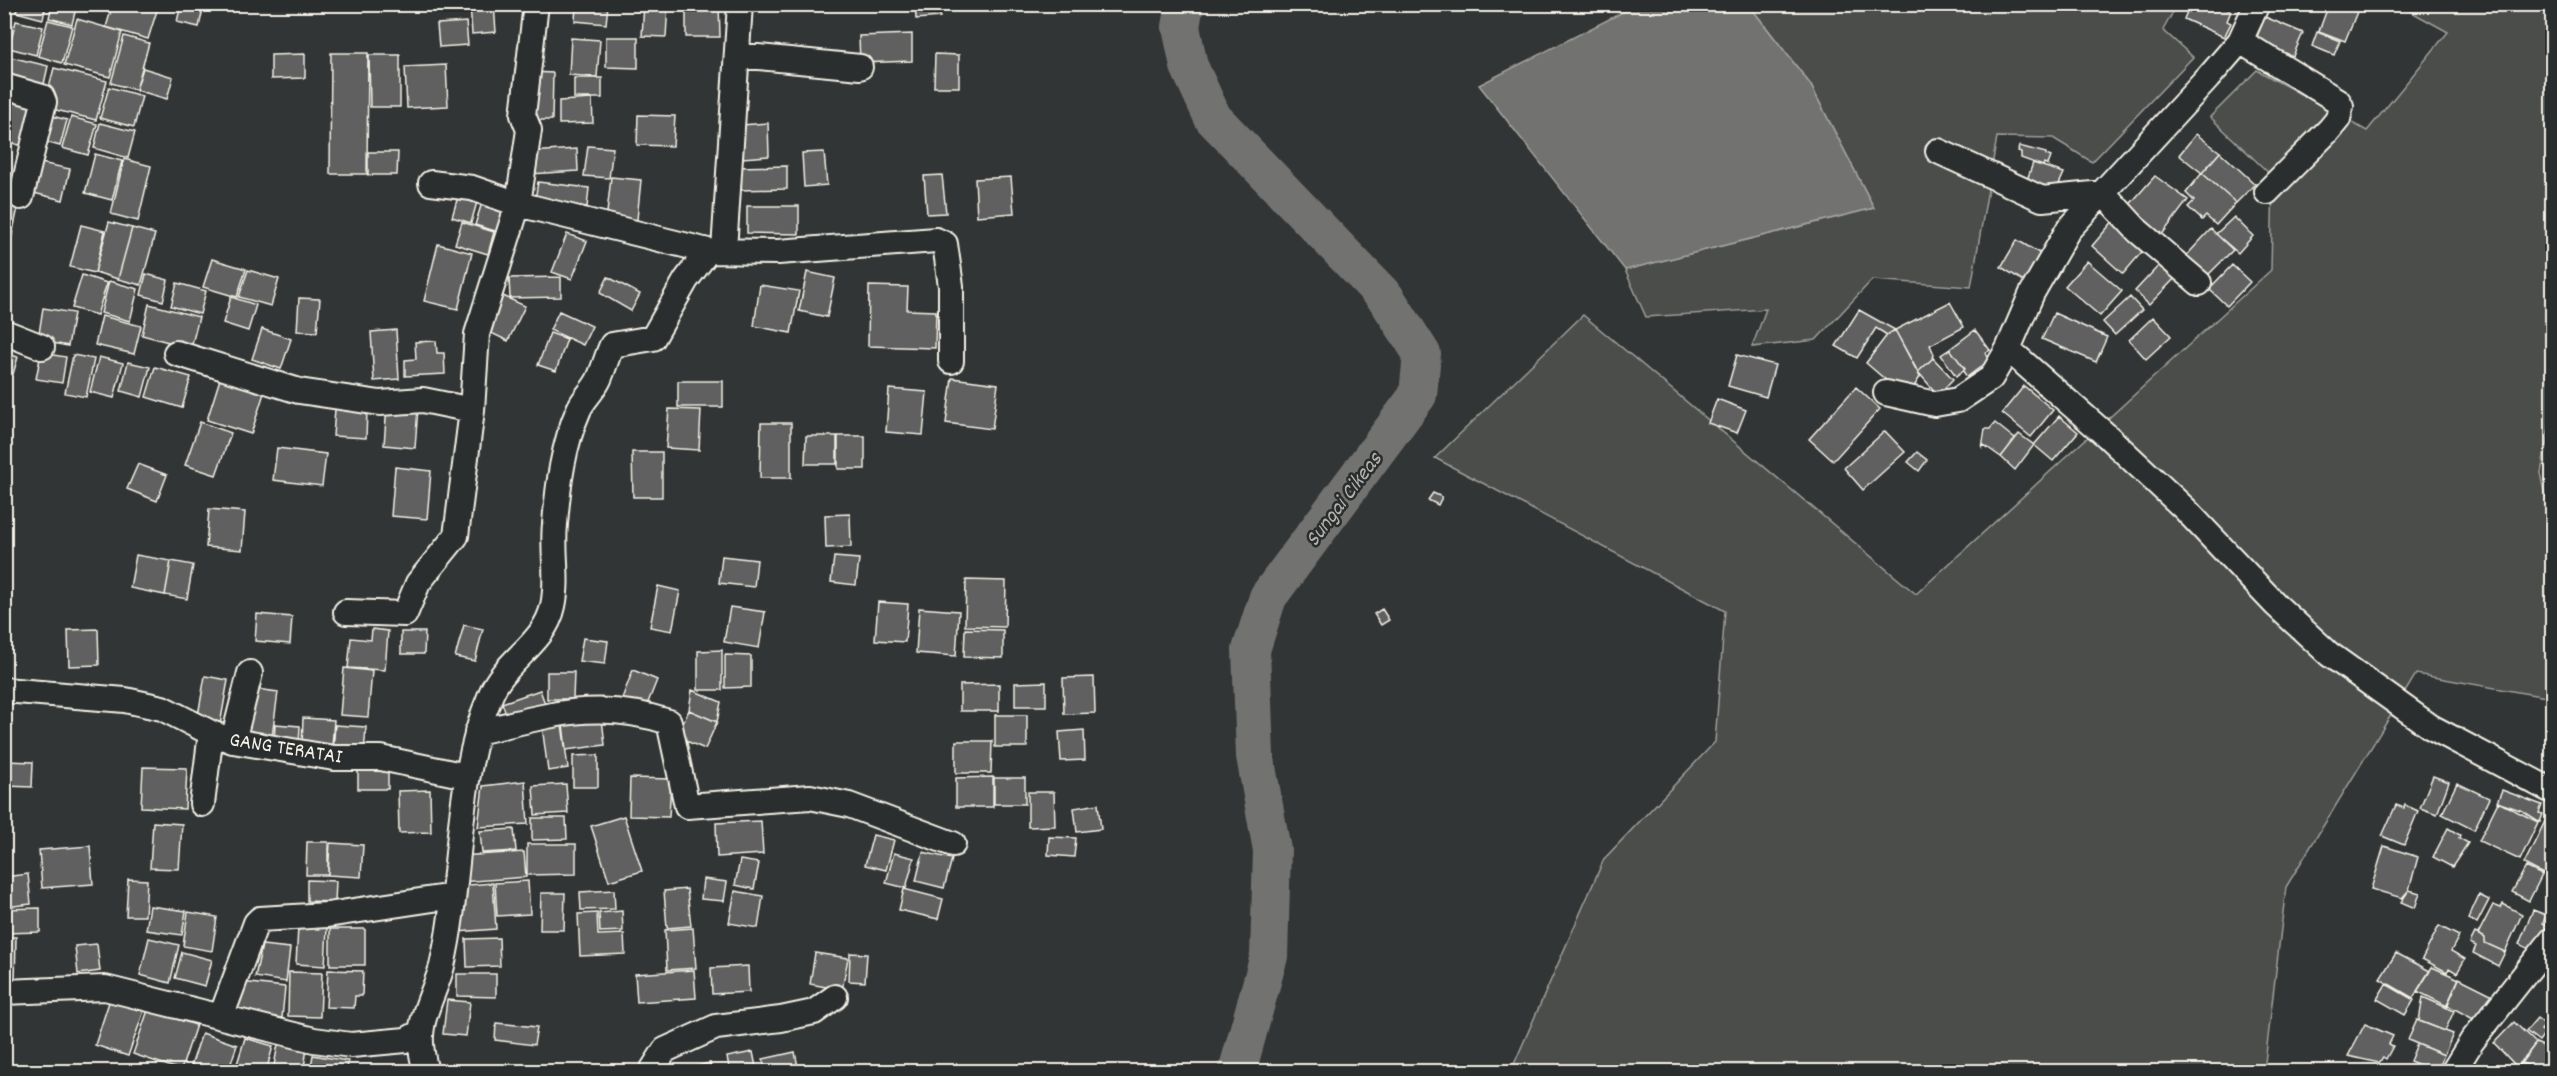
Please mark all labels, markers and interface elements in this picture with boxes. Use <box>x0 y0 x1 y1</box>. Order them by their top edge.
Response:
water label: Sungai Cikeas <box>1299 446 1391 554</box>
street label: GANG TERATAI <box>227 726 345 774</box>

